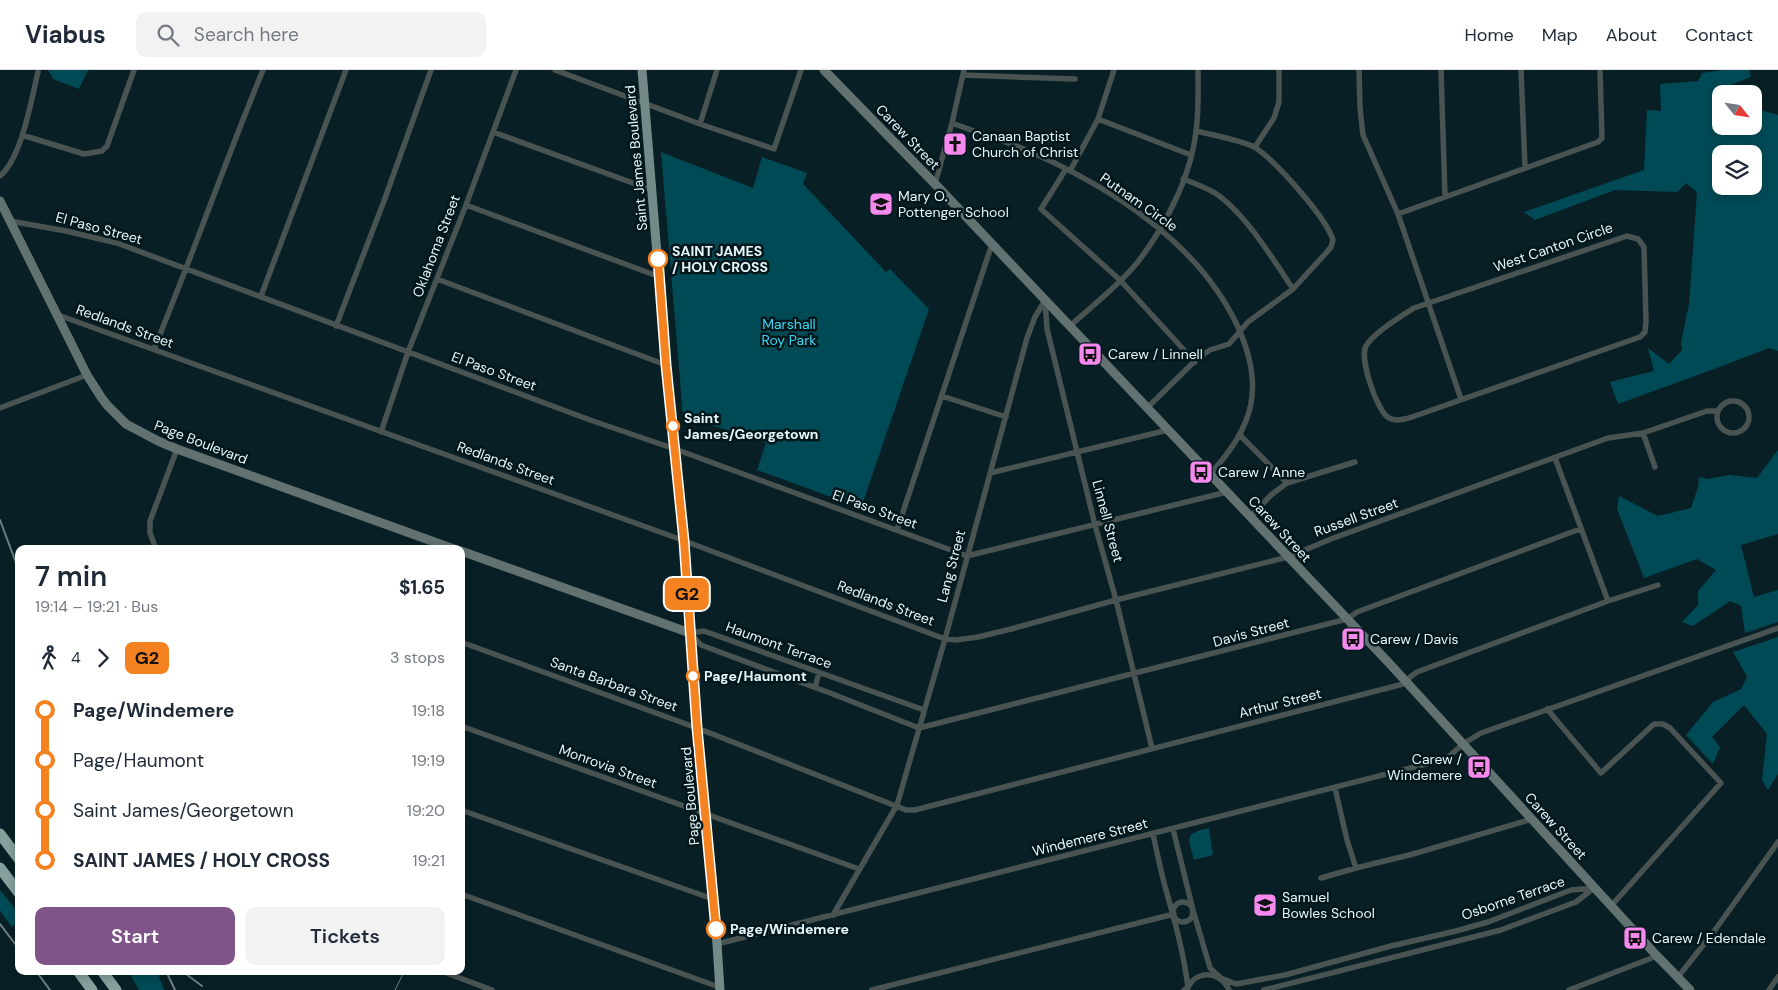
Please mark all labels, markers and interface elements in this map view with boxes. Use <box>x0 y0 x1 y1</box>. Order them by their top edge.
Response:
search box <box>136 12 486 57</box>
text: Viabus <box>25 19 106 50</box>
icon: search <box>154 21 182 49</box>
text: Search here <box>194 22 299 47</box>
text: Home <box>1464 23 1514 47</box>
text: Map <box>1542 23 1578 47</box>
text: About <box>1606 23 1657 47</box>
text: Contact <box>1685 23 1753 47</box>
street label: Saint James Boulevard <box>621 84 651 232</box>
north arrow <box>1712 85 1762 135</box>
map controls <box>1712 85 1762 195</box>
street label: Carew Street <box>872 100 944 174</box>
place label: Canaan Baptist Church of Christ <box>972 127 1078 161</box>
church icon: Canaan Baptist Church of Christ <box>942 131 968 157</box>
button: layers <box>1712 145 1762 195</box>
street label: Putnam Circle <box>1097 169 1181 235</box>
place label: Mary O. Pottenger School <box>898 187 1009 221</box>
school or university icon: Mary O. Pottenger School <box>868 191 894 217</box>
street label: Oklahoma Street <box>408 192 464 300</box>
street label: El Paso Street <box>54 208 144 248</box>
street label: West Canton Circle <box>1491 218 1615 276</box>
place label: SAINT JAMES / HOLY CROSS <box>672 242 768 276</box>
marker: SAINT JAMES / HOLY CROSS <box>648 249 668 269</box>
street label: Redlands Street <box>74 300 176 352</box>
park label: Marshall Roy Park <box>762 315 816 349</box>
bus stop icon: Carew / Linnell <box>1077 341 1103 367</box>
place label: Carew / Linnell <box>1108 345 1203 363</box>
street label: El Paso Street <box>449 347 539 395</box>
place label: Saint James/Georgetown <box>684 409 819 443</box>
street label: Page Boulevard <box>152 416 250 468</box>
marker: Saint James/Georgetown <box>666 419 680 433</box>
street label: Redlands Street <box>455 437 557 489</box>
bus stop icon: Carew / Anne <box>1188 459 1214 485</box>
place label: Carew / Anne <box>1218 463 1305 481</box>
street label: Linnell Street <box>1088 478 1128 564</box>
street label: El Paso Street <box>830 485 920 533</box>
street label: Carew Street <box>1245 492 1315 566</box>
street label: Russell Street <box>1312 493 1400 541</box>
street label: Lang Street <box>933 528 969 604</box>
text: 7 min <box>35 558 107 595</box>
text: $1.65 <box>399 575 445 600</box>
street label: Redlands Street <box>835 576 937 630</box>
line badge: G2 <box>664 578 710 610</box>
text: G2 <box>675 582 699 606</box>
text: 19:14 – 19:21 · Bus <box>35 596 158 617</box>
street label: Davis Street <box>1211 613 1291 651</box>
street label: Haumont Terrace <box>723 617 835 673</box>
bus stop icon: Carew / Davis <box>1340 626 1366 652</box>
place label: Carew / Davis <box>1370 630 1459 648</box>
icon: walk <box>35 644 63 672</box>
icon: forward <box>89 644 117 672</box>
text: G2 <box>135 646 159 670</box>
text: 4 <box>71 647 81 668</box>
text: 3 stops <box>390 647 445 668</box>
street label: Santa Barbara Street <box>548 653 680 715</box>
place label: Page/Haumont <box>704 667 807 685</box>
marker: Page/Haumont <box>686 669 700 683</box>
street label: Arthur Street <box>1237 684 1323 722</box>
text: Page/Windemere <box>73 698 234 723</box>
text: 19:18 <box>412 700 445 721</box>
street label: Monrovia Street <box>557 740 659 792</box>
street label: Page Boulevard <box>677 746 703 846</box>
text: Page/Haumont <box>73 748 204 773</box>
text: 19:19 <box>412 750 445 771</box>
place label: Carew / Windemere <box>1387 750 1463 784</box>
bus stop icon: Carew / Windemere <box>1466 754 1492 780</box>
street label: Carew Street <box>1521 789 1591 863</box>
text: Saint James/Georgetown <box>73 798 294 823</box>
text: 19:20 <box>407 800 445 821</box>
street label: Windemere Street <box>1030 814 1150 860</box>
text: SAINT JAMES / HOLY CROSS <box>73 848 330 873</box>
text: 19:21 <box>413 850 445 871</box>
street label: Osborne Terrace <box>1459 872 1567 924</box>
place label: Samuel Bowles School <box>1282 888 1375 922</box>
school or university icon: Samuel Bowles School <box>1252 892 1278 918</box>
button: Start <box>35 907 235 965</box>
button: Tickets <box>245 907 445 965</box>
marker: Page/Windemere <box>706 919 726 939</box>
place label: Page/Windemere <box>730 920 849 938</box>
bus stop icon: Carew / Edendale <box>1622 925 1648 951</box>
place label: Carew / Edendale <box>1652 929 1766 947</box>

